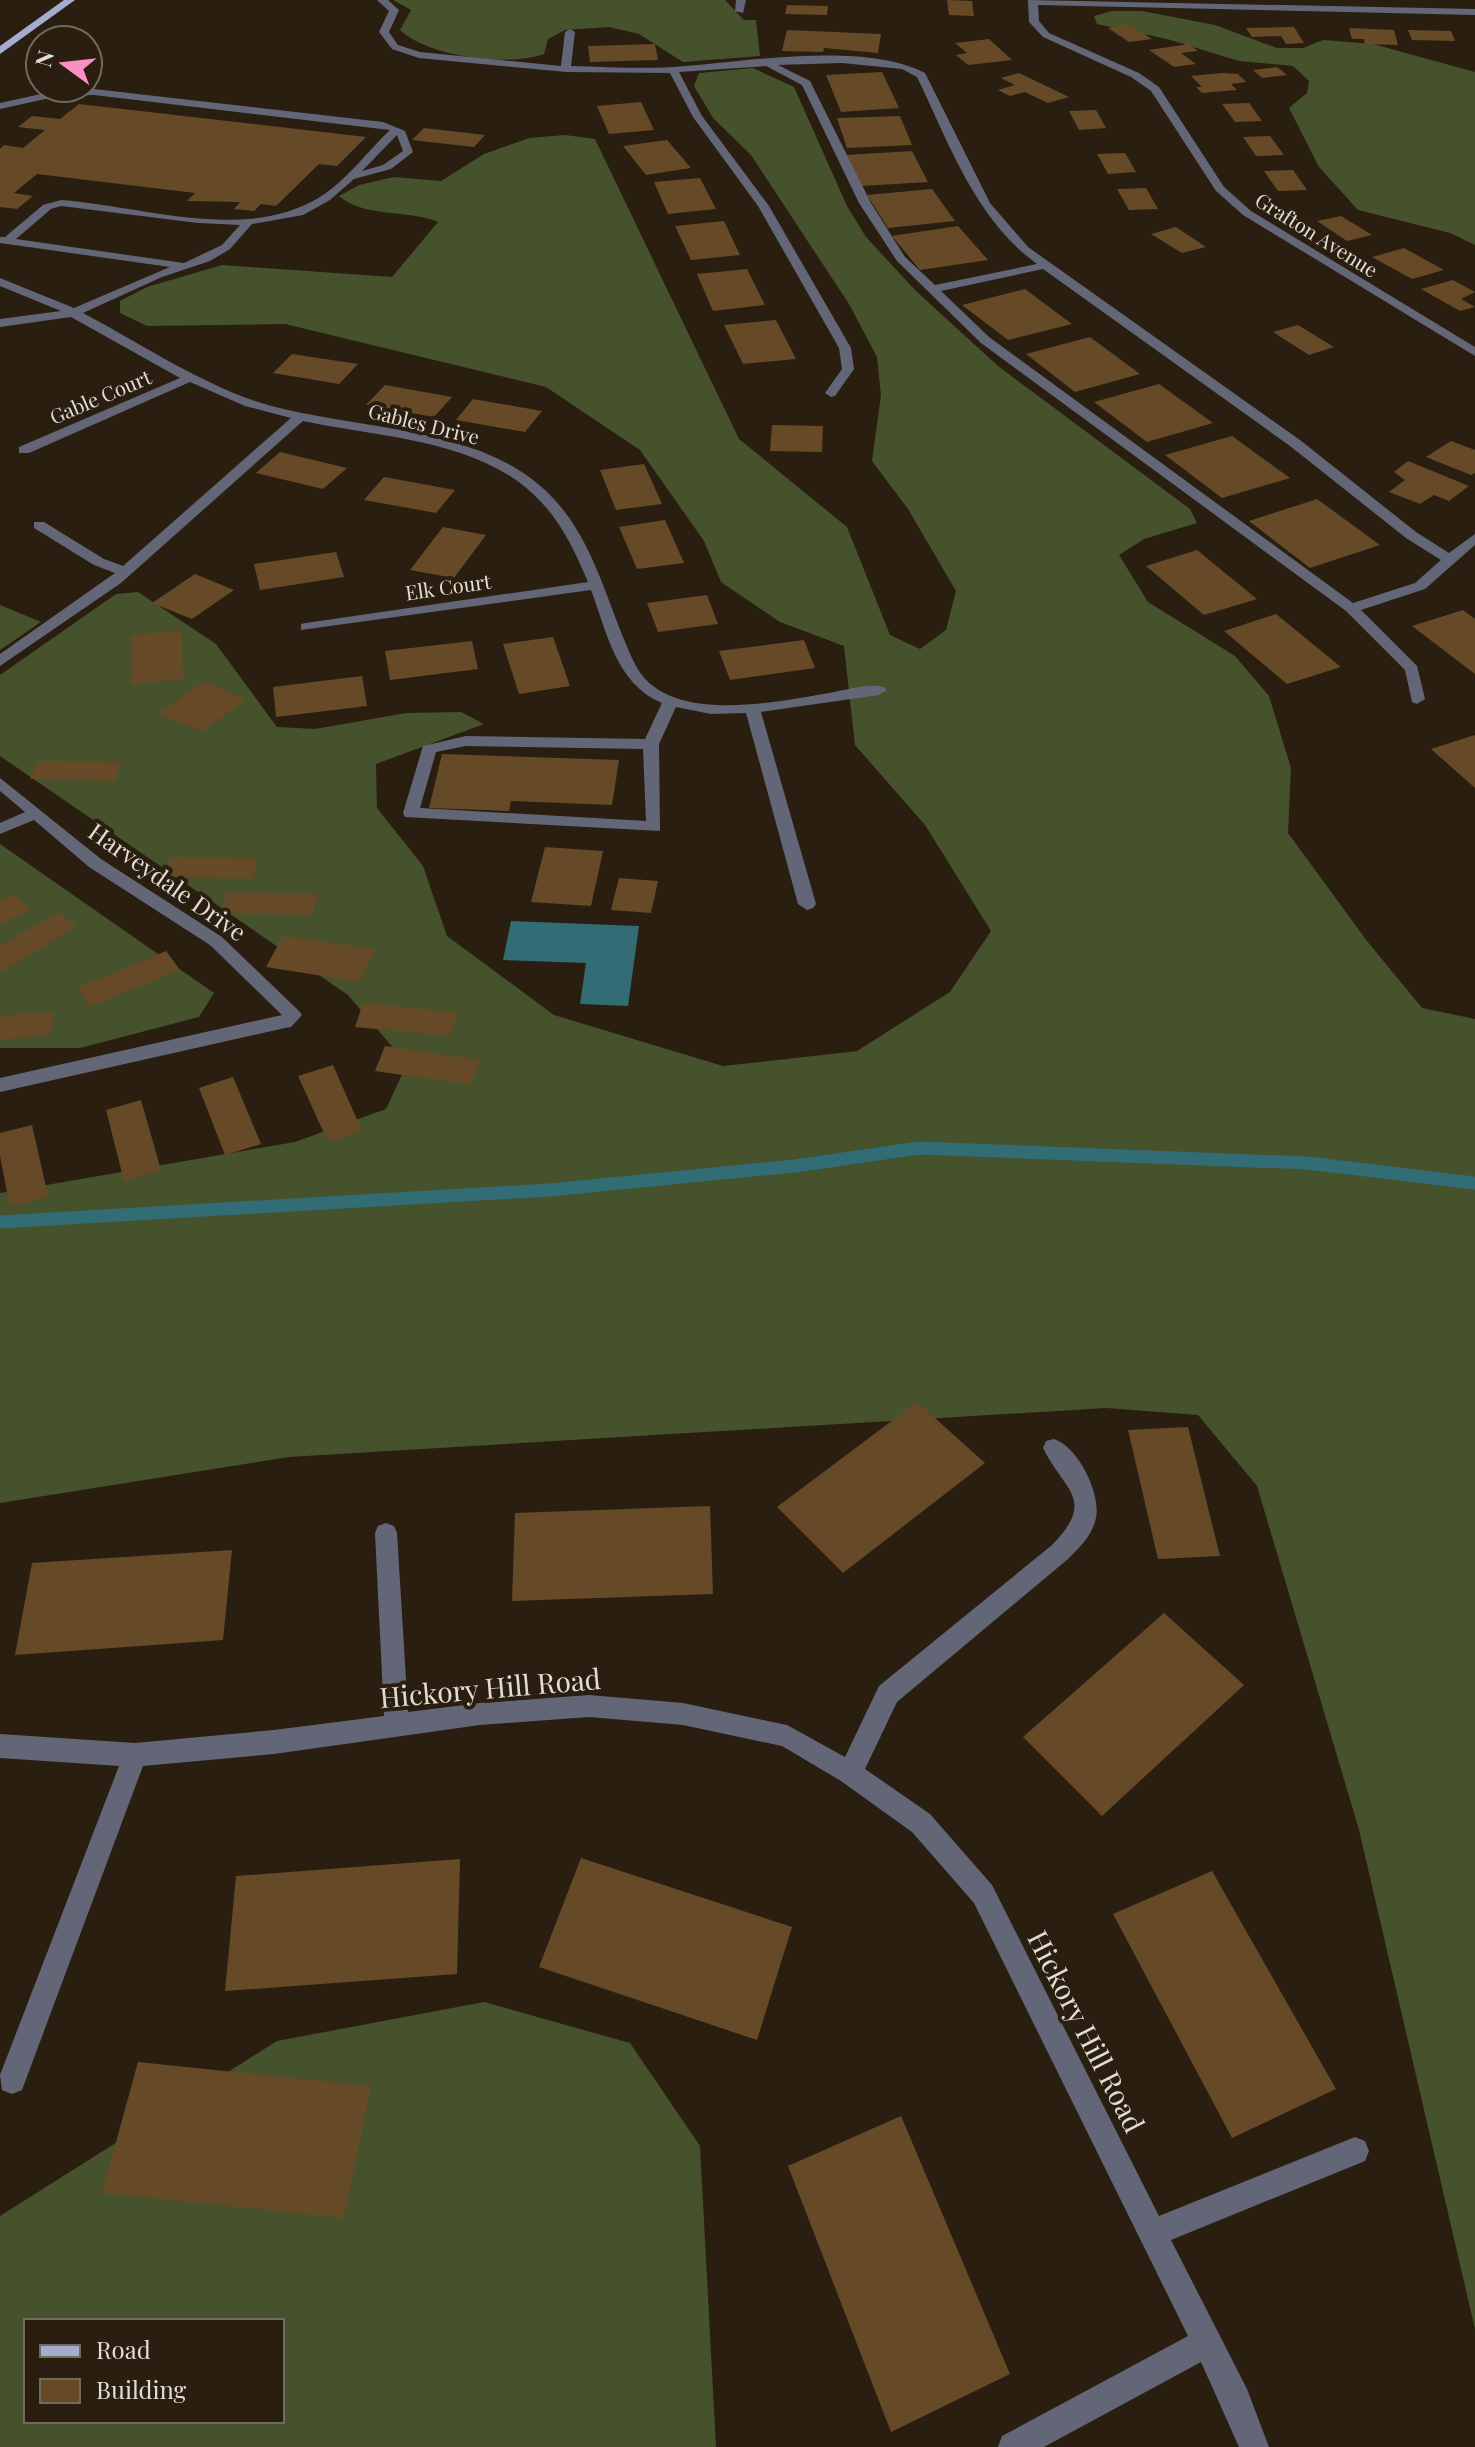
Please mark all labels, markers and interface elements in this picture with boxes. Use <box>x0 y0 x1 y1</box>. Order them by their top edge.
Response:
north arrow <box>24 24 104 104</box>
text: N <box>27 47 60 70</box>
street label: Grafton Avenue <box>1251 185 1383 283</box>
street label: Gable Court <box>45 362 156 430</box>
street label: Gables Drive <box>366 396 482 450</box>
street label: Elk Court <box>404 567 493 605</box>
street label: Harveydale Drive <box>83 815 253 947</box>
street label: Hickory Hill Road <box>378 1659 602 1715</box>
street label: Hickory Hill Road <box>1020 1924 1154 2138</box>
legend <box>24 2319 284 2423</box>
text: Road <box>96 2333 151 2365</box>
text: Building <box>96 2373 187 2405</box>

